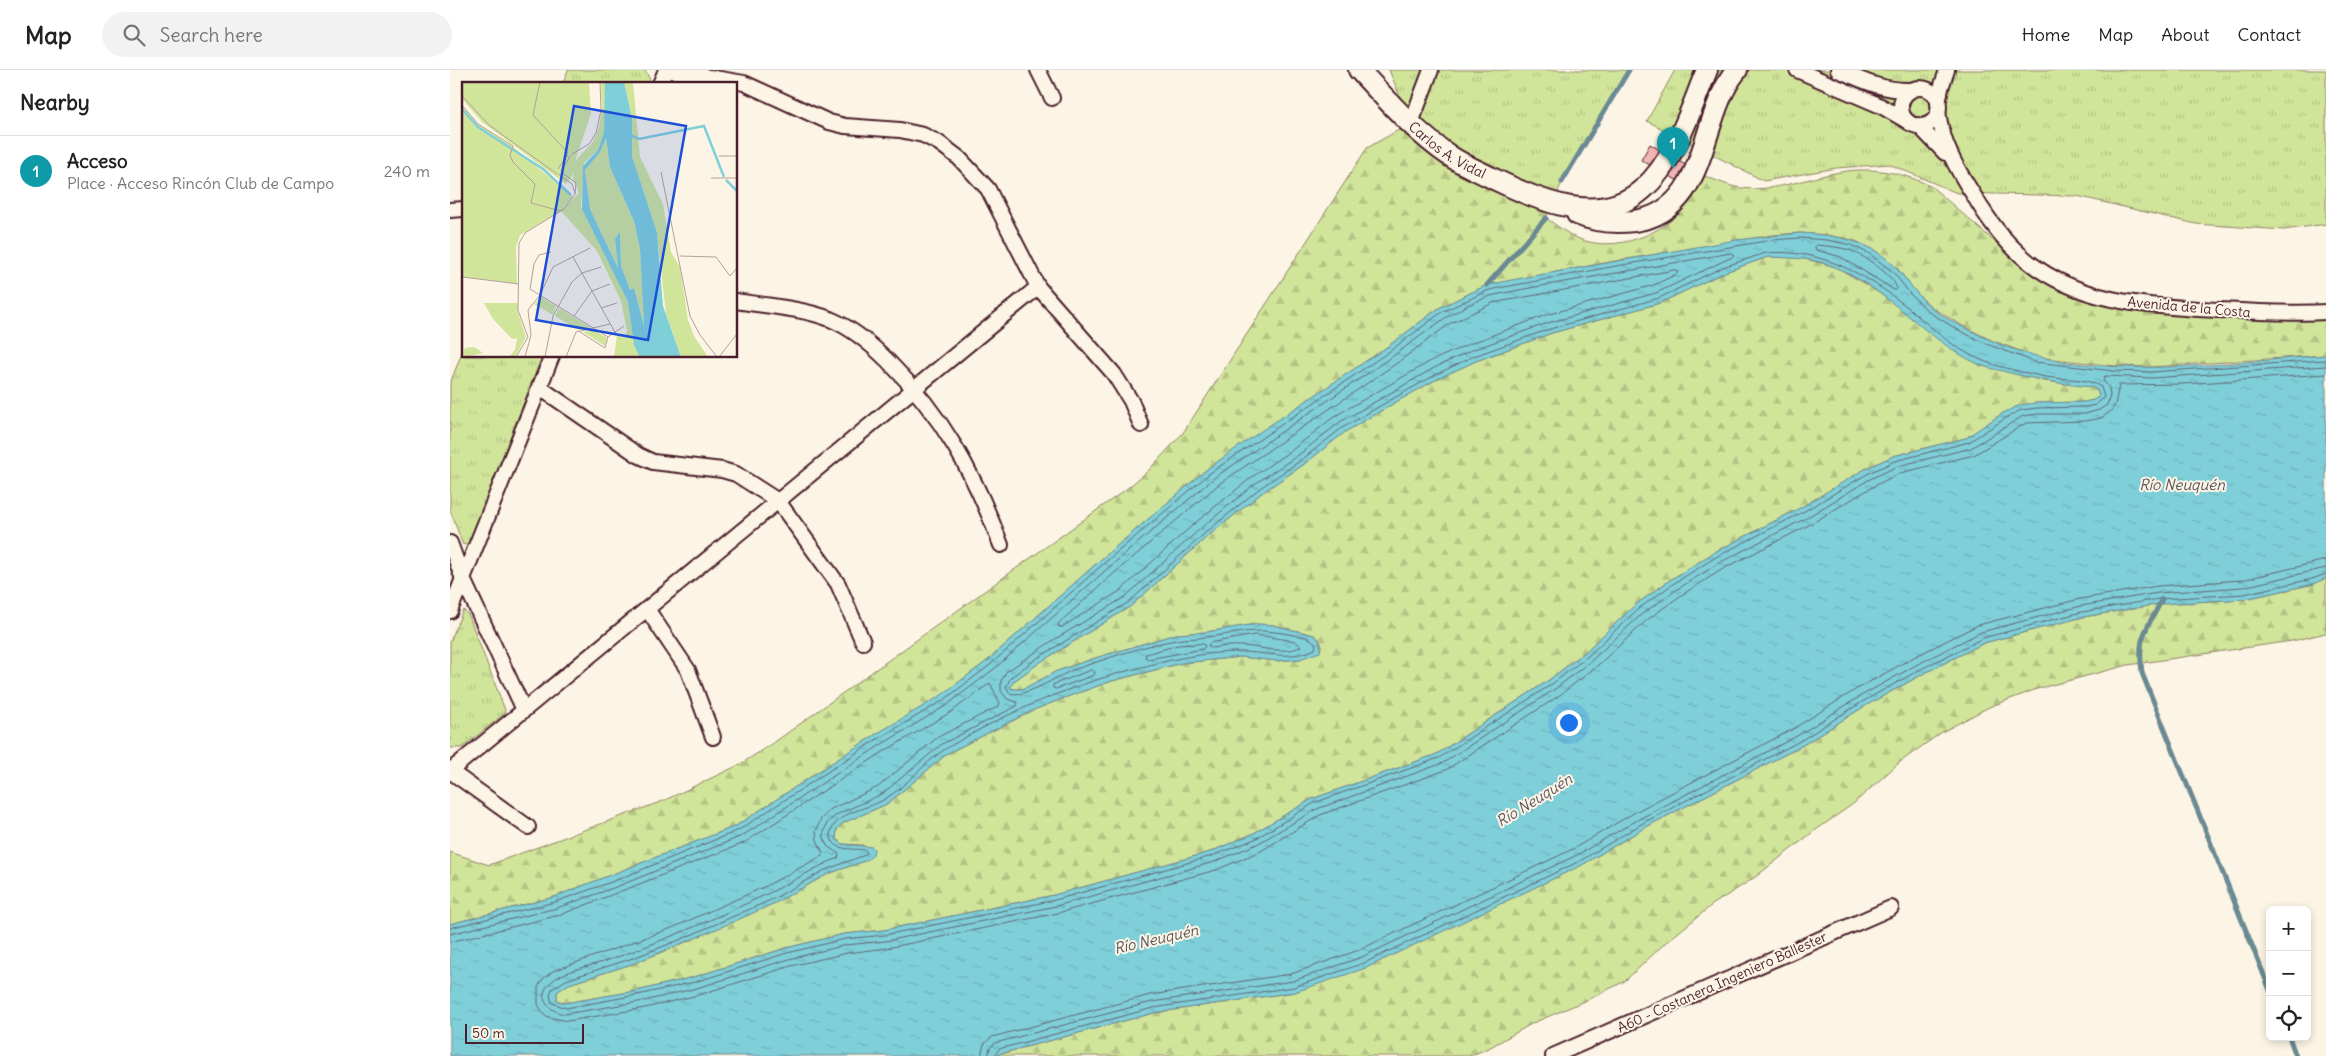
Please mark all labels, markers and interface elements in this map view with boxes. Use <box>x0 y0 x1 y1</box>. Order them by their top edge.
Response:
search box <box>102 12 452 57</box>
text: Map <box>25 20 72 50</box>
icon: search <box>120 21 148 49</box>
text: Search here <box>160 23 263 47</box>
text: Home <box>2022 23 2070 46</box>
text: Map <box>2098 23 2133 46</box>
text: About <box>2161 23 2209 46</box>
text: Contact <box>2237 23 2301 46</box>
inset map <box>462 82 738 358</box>
text: Nearby <box>20 89 90 116</box>
street label: Carlos A. Vidal <box>1405 117 1489 183</box>
pin: 1 <box>1657 127 1689 168</box>
text: Acceso <box>67 149 128 173</box>
text: 1 <box>33 161 39 181</box>
text: 240 m <box>384 161 430 181</box>
text: Place · Acceso Rincón Club de Campo <box>67 173 334 193</box>
street label: Avenida de la Costa <box>2127 293 2251 321</box>
water label: Río Neuquén <box>2139 475 2225 494</box>
your location <box>1556 710 1582 736</box>
water label: Río Neuquén <box>1493 769 1576 831</box>
map controls <box>2266 906 2311 1041</box>
button: + <box>2266 906 2311 951</box>
water label: Río Neuquén <box>1112 920 1200 958</box>
street label: A60 - Costanera Ingeniero Ballester <box>1614 927 1830 1037</box>
button: − <box>2266 951 2311 996</box>
button: locate <box>2266 996 2311 1041</box>
scale bar <box>465 1021 584 1044</box>
text: 50 m <box>472 1024 505 1042</box>

